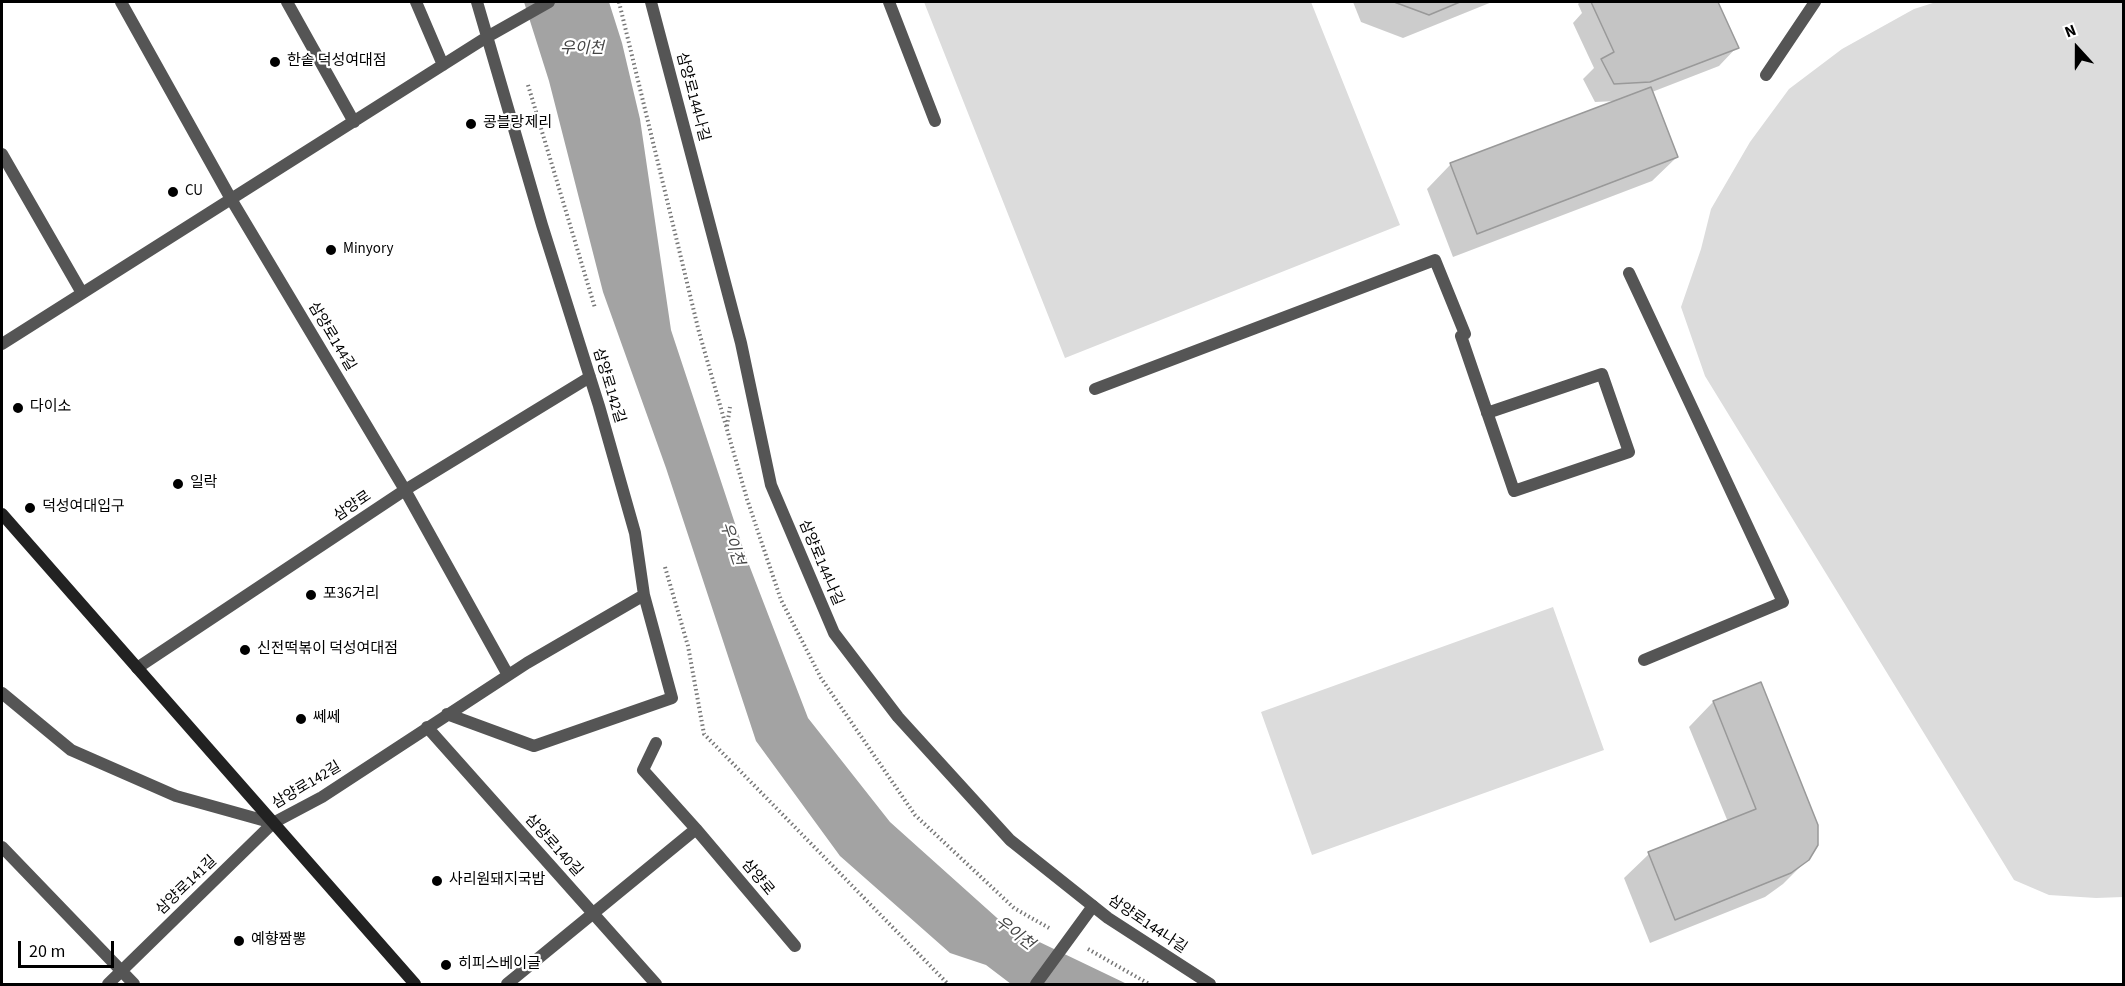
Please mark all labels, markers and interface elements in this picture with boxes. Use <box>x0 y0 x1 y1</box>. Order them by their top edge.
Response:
north arrow <box>2047 18 2107 78</box>
text: N <box>2062 19 2079 43</box>
water label: 우이천 <box>560 39 604 59</box>
street label: 삼양로144나길 <box>671 51 713 143</box>
place label: 한솥 덕성여대점 <box>287 53 387 71</box>
marker: 한솥 덕성여대점 <box>268 55 282 69</box>
place label: 콩블랑제리 <box>483 115 552 133</box>
marker: 콩블랑제리 <box>464 117 478 131</box>
place label: CU <box>185 183 203 201</box>
marker: CU <box>166 185 180 199</box>
place label: Minyory <box>343 241 393 259</box>
marker: Minyory <box>324 243 338 257</box>
street label: 삼양로144길 <box>303 299 359 375</box>
street label: 삼양로142길 <box>588 346 628 426</box>
place label: 다이소 <box>30 399 71 417</box>
marker: 다이소 <box>11 401 25 415</box>
place label: 일락 <box>190 475 218 493</box>
marker: 일락 <box>171 477 185 491</box>
street label: 삼양로 <box>331 488 375 526</box>
place label: 덕성여대입구 <box>42 499 125 517</box>
marker: 덕성여대입구 <box>23 501 37 515</box>
street label: 삼양로144나길 <box>794 517 846 609</box>
water label: 우이천 <box>715 520 747 568</box>
place label: 포36거리 <box>323 586 379 604</box>
marker: 포36거리 <box>304 588 318 602</box>
place label: 신전떡볶이 덕성여대점 <box>257 641 398 659</box>
marker: 신전떡볶이 덕성여대점 <box>238 643 252 657</box>
place label: 쎄쎄 <box>313 710 341 728</box>
marker: 쎄쎄 <box>294 712 308 726</box>
street label: 삼양로142길 <box>269 758 345 814</box>
street label: 삼양로140길 <box>520 811 586 881</box>
street label: 삼양로141길 <box>153 853 221 919</box>
street label: 삼양로 <box>737 856 777 900</box>
place label: 사리원돼지국밥 <box>449 872 546 890</box>
marker: 사리원돼지국밥 <box>430 874 444 888</box>
street label: 삼양로144나길 <box>1104 892 1190 958</box>
water label: 우이천 <box>991 913 1037 955</box>
scale bar <box>21 929 117 967</box>
place label: 예향짬뽕 <box>251 932 306 950</box>
marker: 예향짬뽕 <box>232 934 246 948</box>
text: 20 m <box>29 939 65 964</box>
place label: 히피스베이글 <box>458 956 541 974</box>
marker: 히피스베이글 <box>439 958 453 972</box>

